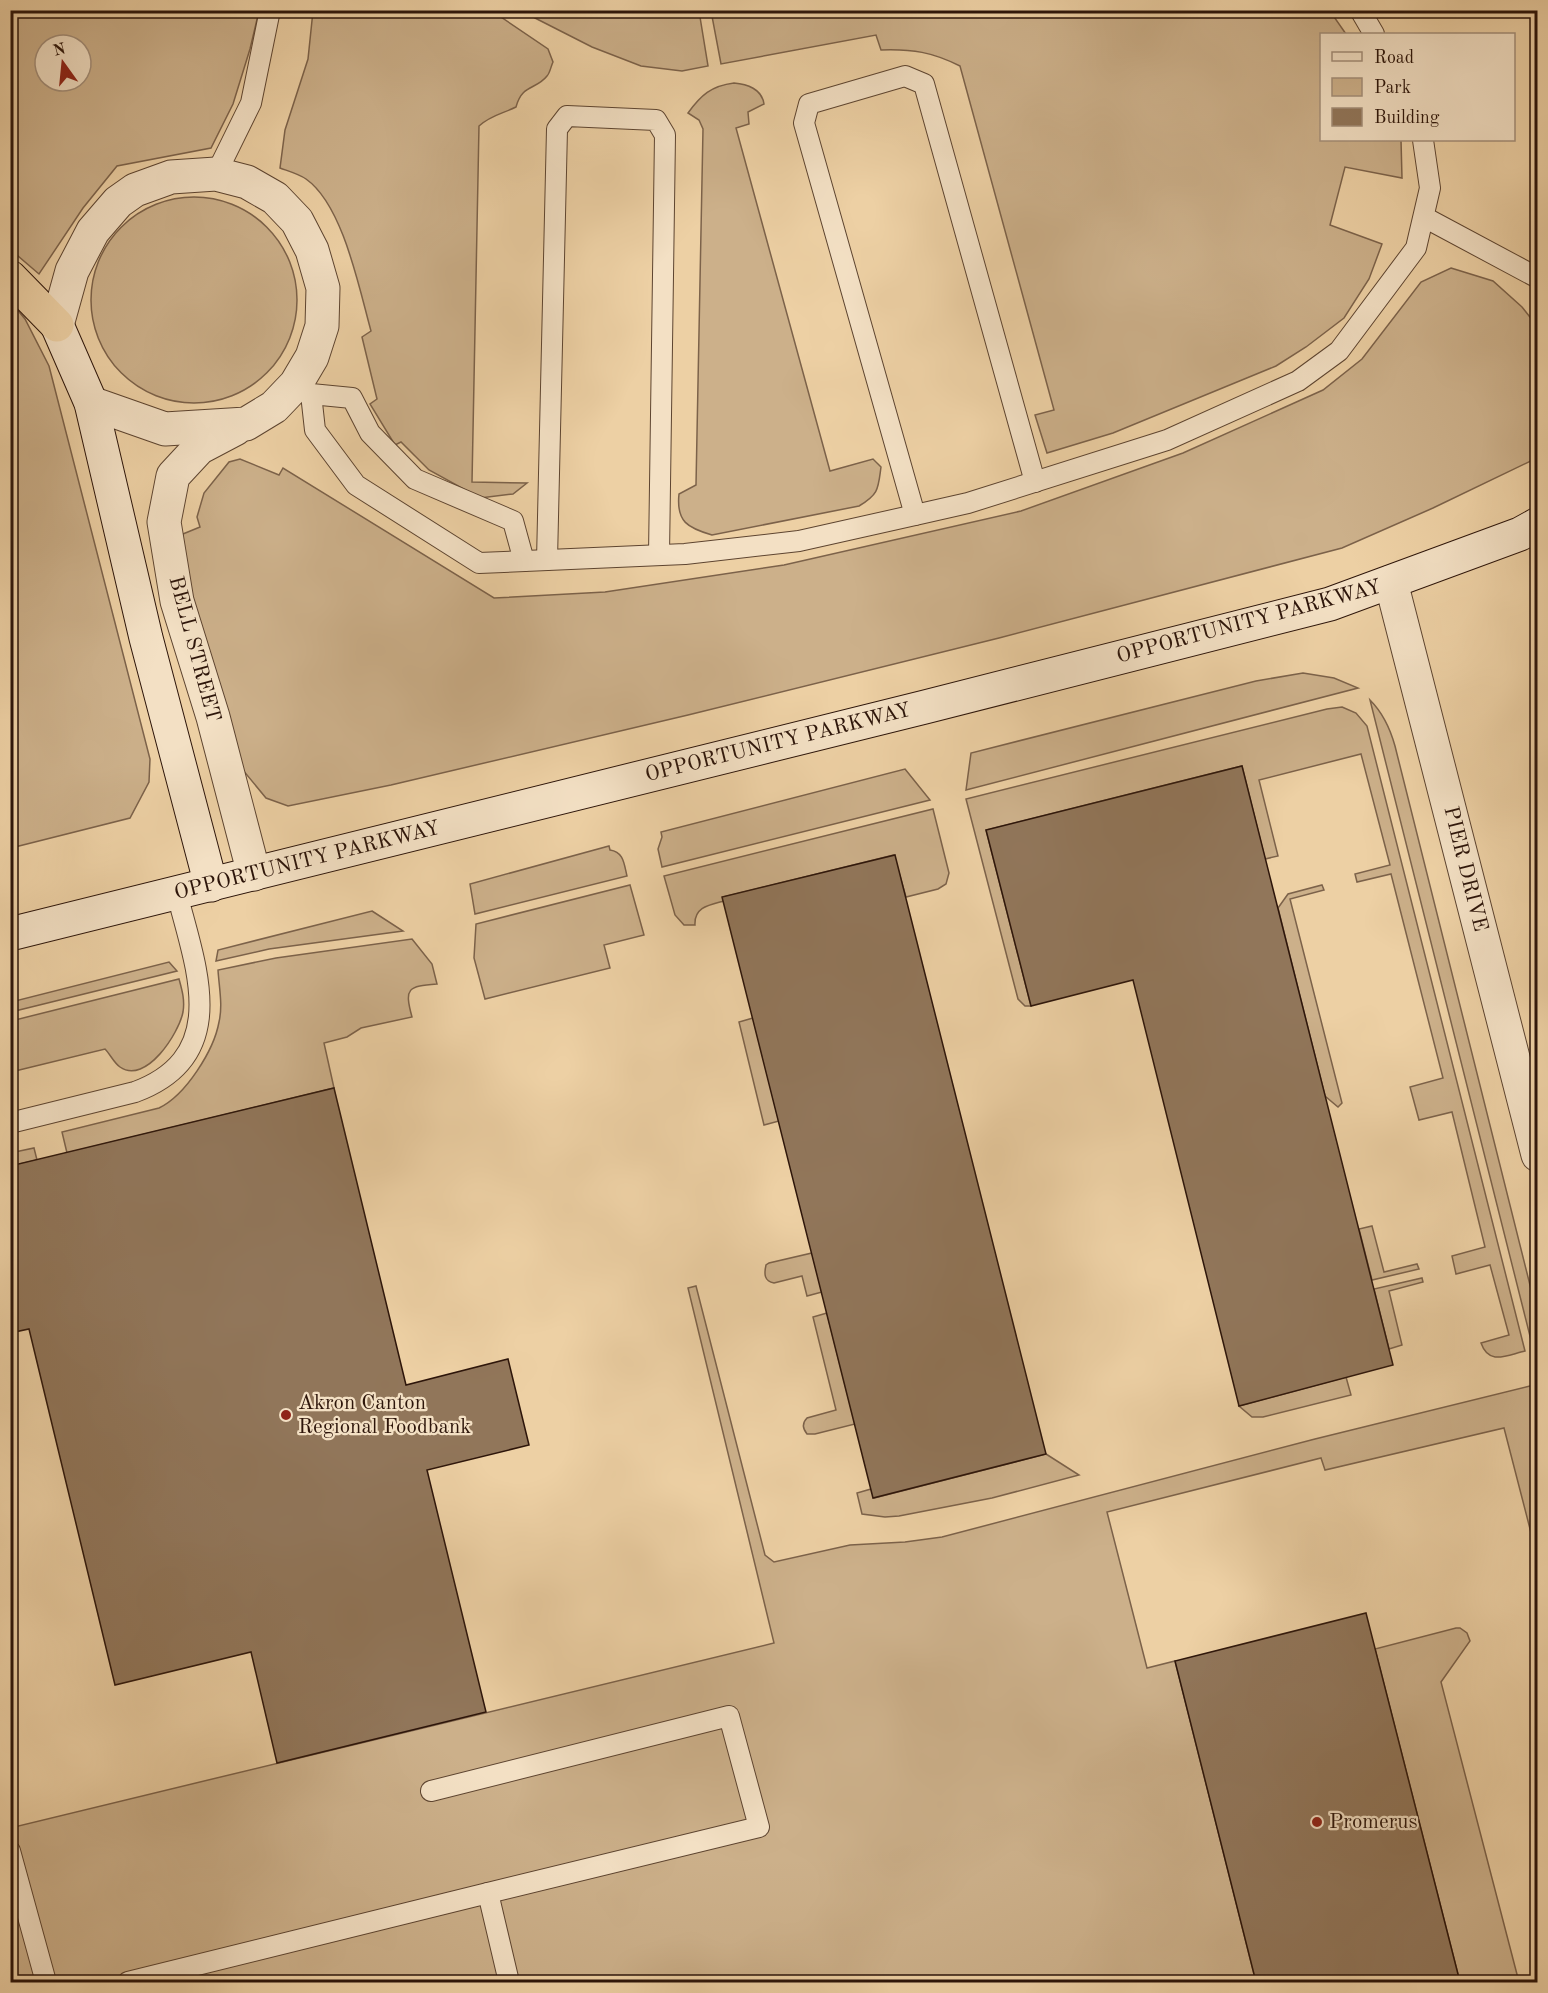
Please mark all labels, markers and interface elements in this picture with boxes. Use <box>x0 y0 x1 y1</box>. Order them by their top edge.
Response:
north arrow <box>33 33 93 93</box>
legend <box>1320 33 1515 141</box>
text: N <box>52 41 68 60</box>
text: Road <box>1374 49 1414 67</box>
text: Park <box>1374 79 1411 97</box>
text: Building <box>1374 109 1440 127</box>
street label: BELL STREET <box>164 574 224 724</box>
street label: OPPORTUNITY PARKWAY <box>1114 577 1384 667</box>
street label: OPPORTUNITY PARKWAY <box>643 700 913 786</box>
street label: PIER DRIVE <box>1439 804 1491 934</box>
street label: OPPORTUNITY PARKWAY <box>172 818 442 904</box>
place label: Akron Canton Regional Foodbank <box>298 1393 471 1438</box>
marker: Akron Canton Regional Foodbank <box>279 1408 293 1422</box>
place label: Promerus <box>1329 1812 1418 1833</box>
marker: Promerus <box>1310 1815 1324 1829</box>

